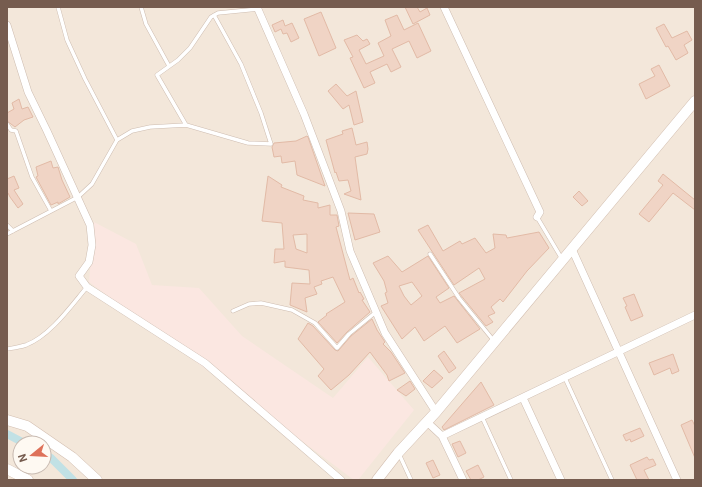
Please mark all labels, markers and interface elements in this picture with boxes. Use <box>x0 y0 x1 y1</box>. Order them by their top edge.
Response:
north arrow <box>12 435 52 475</box>
text: N <box>16 452 30 464</box>

